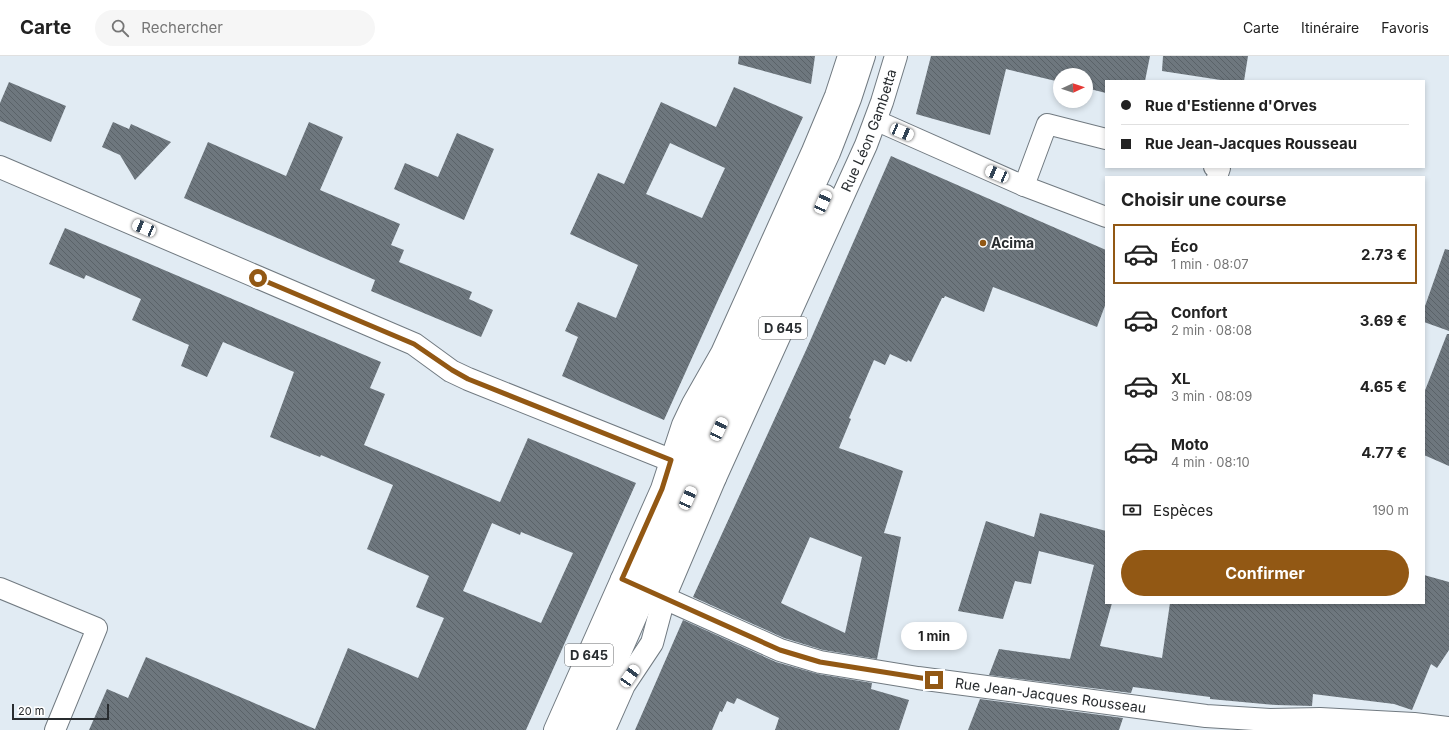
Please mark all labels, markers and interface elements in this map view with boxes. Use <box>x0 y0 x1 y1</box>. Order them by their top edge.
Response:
search box <box>95 10 375 46</box>
text: Carte <box>20 16 71 39</box>
icon: search <box>109 17 131 39</box>
text: Rechercher <box>141 18 223 37</box>
text: Carte <box>1243 19 1279 36</box>
text: Itinéraire <box>1301 19 1359 36</box>
text: Favoris <box>1381 19 1429 36</box>
street label: Rue Léon Gambetta <box>837 67 900 194</box>
north arrow <box>1053 68 1093 108</box>
map controls <box>1053 68 1093 108</box>
text: Rue d'Estienne d'Orves <box>1145 96 1317 115</box>
car <box>889 122 915 142</box>
text: Rue Jean-Jacques Rousseau <box>1145 134 1357 153</box>
car <box>984 164 1010 184</box>
car <box>813 189 833 215</box>
text: Choisir une course <box>1121 189 1286 210</box>
car <box>131 218 157 238</box>
place label: Acima <box>991 234 1034 251</box>
icon: car <box>1123 236 1159 272</box>
text: Éco <box>1171 237 1198 256</box>
marker: Acima <box>978 238 988 248</box>
text: 2.73 € <box>1361 245 1407 264</box>
text: 1 min · 08:07 <box>1171 256 1249 272</box>
route start <box>249 269 267 287</box>
icon: car <box>1123 302 1159 338</box>
text: Confort <box>1171 303 1227 322</box>
text: 3.69 € <box>1360 311 1407 330</box>
road number: D 645 <box>759 317 807 339</box>
text: 2 min · 08:08 <box>1171 322 1252 338</box>
icon: car <box>1123 368 1159 404</box>
text: XL <box>1171 369 1191 388</box>
text: 4.65 € <box>1360 377 1407 396</box>
text: 3 min · 08:09 <box>1171 388 1252 404</box>
car <box>708 416 730 442</box>
icon: car <box>1123 434 1159 470</box>
text: Moto <box>1171 435 1209 454</box>
text: 4.77 € <box>1361 443 1407 462</box>
text: 4 min · 08:10 <box>1171 454 1250 470</box>
car <box>678 485 698 511</box>
icon: cash <box>1121 499 1143 521</box>
text: Espèces <box>1153 501 1213 520</box>
text: 190 m <box>1372 502 1409 518</box>
button: Confirmer <box>1121 550 1409 596</box>
callout: 1 min <box>901 622 967 650</box>
text: 1 min <box>918 628 950 644</box>
road number: D 645 <box>565 644 613 666</box>
car <box>618 663 642 689</box>
route end <box>925 671 943 689</box>
street label: Rue Jean-Jacques Rousseau <box>954 674 1147 716</box>
scale bar <box>12 702 109 721</box>
text: 20 m <box>18 704 44 718</box>

